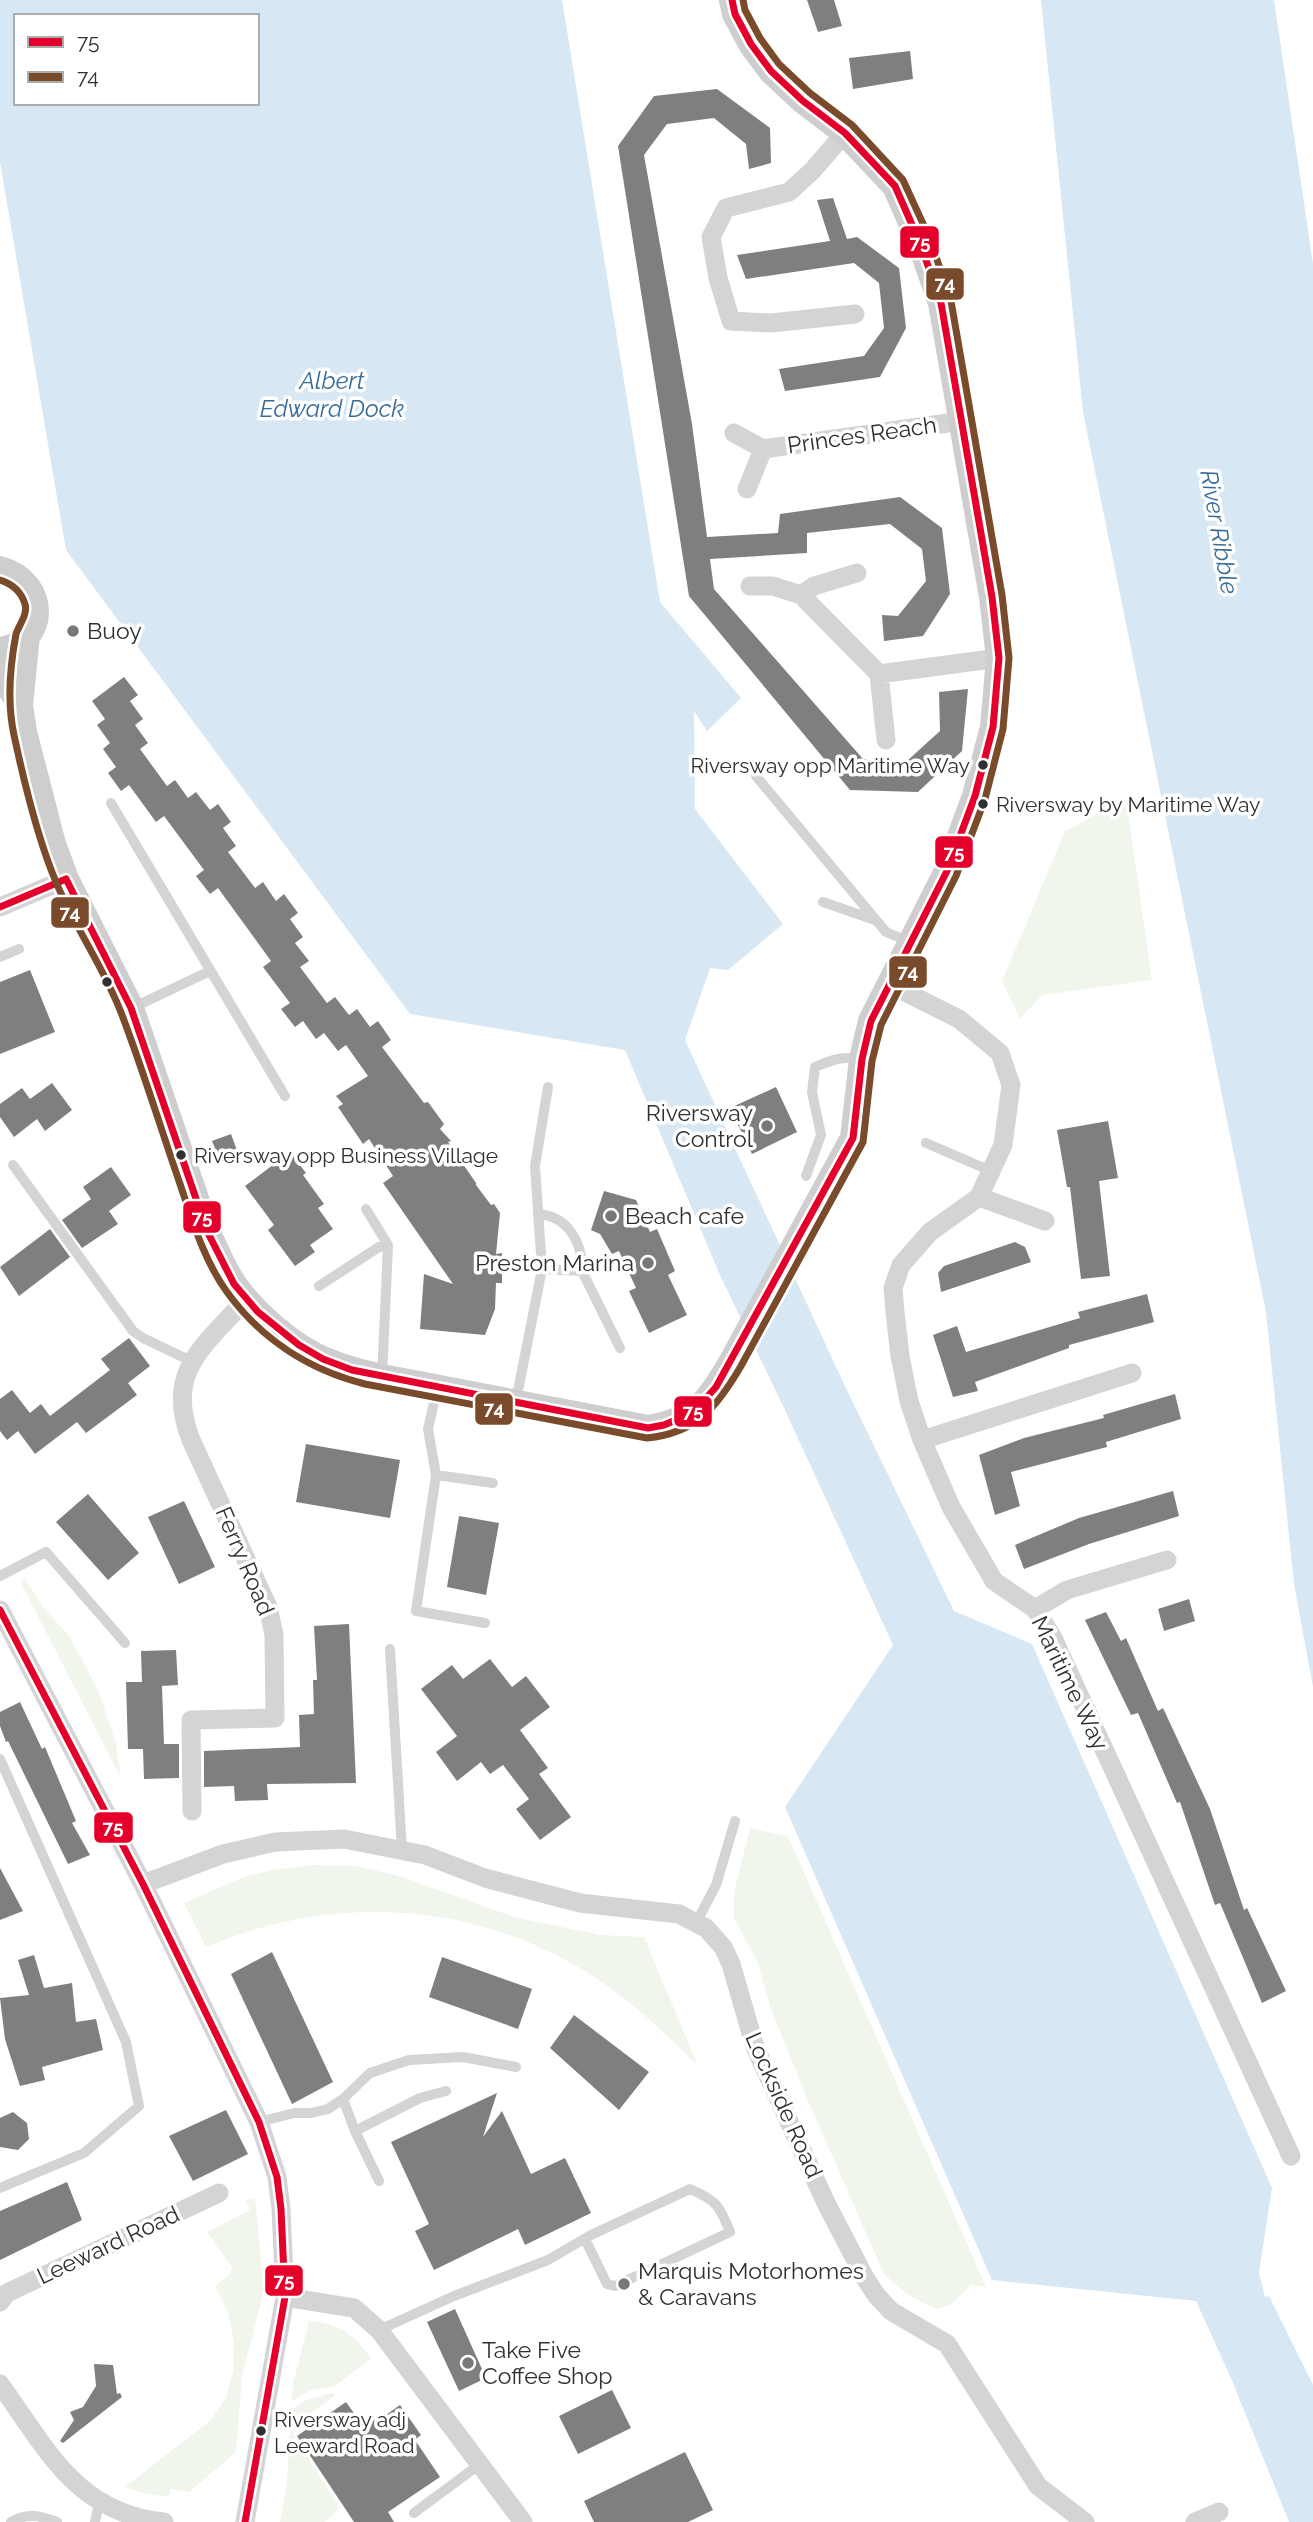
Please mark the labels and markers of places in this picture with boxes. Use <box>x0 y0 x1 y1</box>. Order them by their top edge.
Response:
place label: Buoy <box>87 617 142 644</box>
marker: Buoy <box>65 623 81 639</box>
place label: Riversway opp Maritime Way <box>691 753 970 778</box>
marker: Riversway opp Maritime Way <box>976 758 990 772</box>
place label: Riversway by Maritime Way <box>996 792 1260 817</box>
marker: Riversway by Maritime Way <box>976 797 990 811</box>
unlabelled marker <box>100 975 114 989</box>
place label: Riversway Control <box>646 1099 754 1152</box>
marker: Riversway Control <box>759 1118 775 1134</box>
place label: Riversway opp Business Village <box>194 1143 498 1168</box>
marker: Riversway opp Business Village <box>174 1148 188 1162</box>
place label: Beach cafe <box>625 1202 744 1229</box>
marker: Beach cafe <box>603 1208 619 1224</box>
place label: Preston Marina <box>475 1249 634 1276</box>
marker: Preston Marina <box>640 1255 656 1271</box>
place label: Marquis Motorhomes & Caravans <box>638 2257 864 2310</box>
marker: Marquis Motorhomes & Caravans <box>616 2276 632 2292</box>
place label: Take Five Coffee Shop <box>482 2336 612 2389</box>
marker: Take Five Coffee Shop <box>460 2355 476 2371</box>
place label: Riversway adj Leeward Road <box>274 2407 414 2458</box>
marker: Riversway adj Leeward Road <box>254 2424 268 2438</box>

